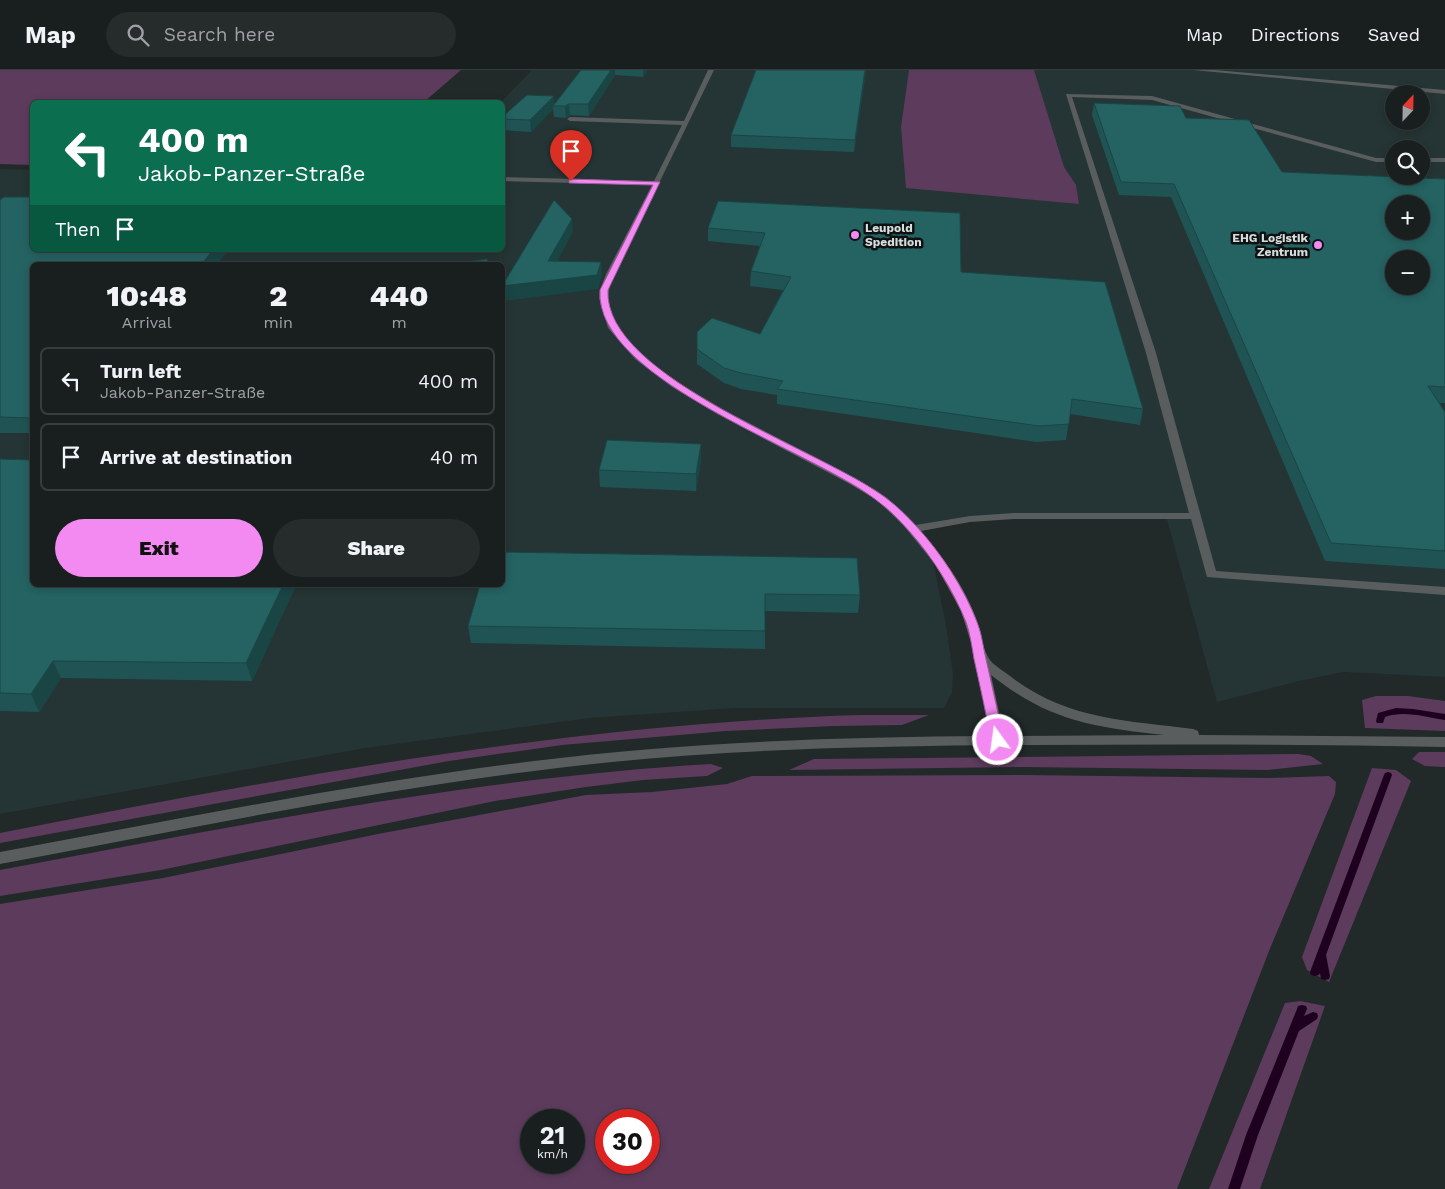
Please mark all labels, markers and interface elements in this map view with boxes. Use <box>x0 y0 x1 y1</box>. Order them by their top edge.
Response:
search box <box>106 12 456 57</box>
text: Map <box>25 21 76 49</box>
icon: search <box>124 21 152 49</box>
text: Search here <box>164 23 275 46</box>
text: Map <box>1186 24 1223 45</box>
text: Directions <box>1251 24 1340 45</box>
text: Saved <box>1368 24 1420 45</box>
north arrow <box>1385 85 1430 130</box>
map controls <box>1385 85 1430 295</box>
text: 400 m <box>138 119 249 161</box>
icon: left <box>55 120 120 185</box>
pin <box>550 130 592 181</box>
icon: arrive <box>557 137 585 165</box>
button: search <box>1385 140 1430 185</box>
text: Jakob-Panzer-Straße <box>138 161 365 186</box>
button: + <box>1385 195 1430 240</box>
icon: arrive <box>111 215 139 243</box>
text: Then <box>55 218 101 241</box>
place label: Leupold Spedition <box>865 221 922 249</box>
marker: Leupold Spedition <box>849 229 861 241</box>
place label: EHG Logistik Zentrum <box>1232 231 1309 259</box>
marker: EHG Logistik Zentrum <box>1312 239 1324 251</box>
button: − <box>1385 250 1430 295</box>
text: 10:48 <box>106 278 187 313</box>
text: 2 <box>269 278 287 313</box>
text: 440 <box>369 278 429 313</box>
text: Arrival <box>122 313 172 332</box>
text: min <box>264 313 293 332</box>
text: m <box>391 313 407 332</box>
text: Turn left <box>100 360 181 383</box>
icon: left <box>57 367 85 395</box>
text: 400 m <box>418 370 478 393</box>
text: Jakob-Panzer-Straße <box>100 383 265 402</box>
icon: arrive <box>57 443 85 471</box>
text: Arrive at destination <box>100 446 292 469</box>
text: 40 m <box>430 446 478 469</box>
button: Exit <box>55 519 263 577</box>
button: Share <box>273 519 480 577</box>
position arrow <box>971 713 1023 765</box>
speed limit sign: 30 <box>595 1109 660 1174</box>
text: 21 <box>540 1121 565 1150</box>
text: km/h <box>537 1147 568 1161</box>

